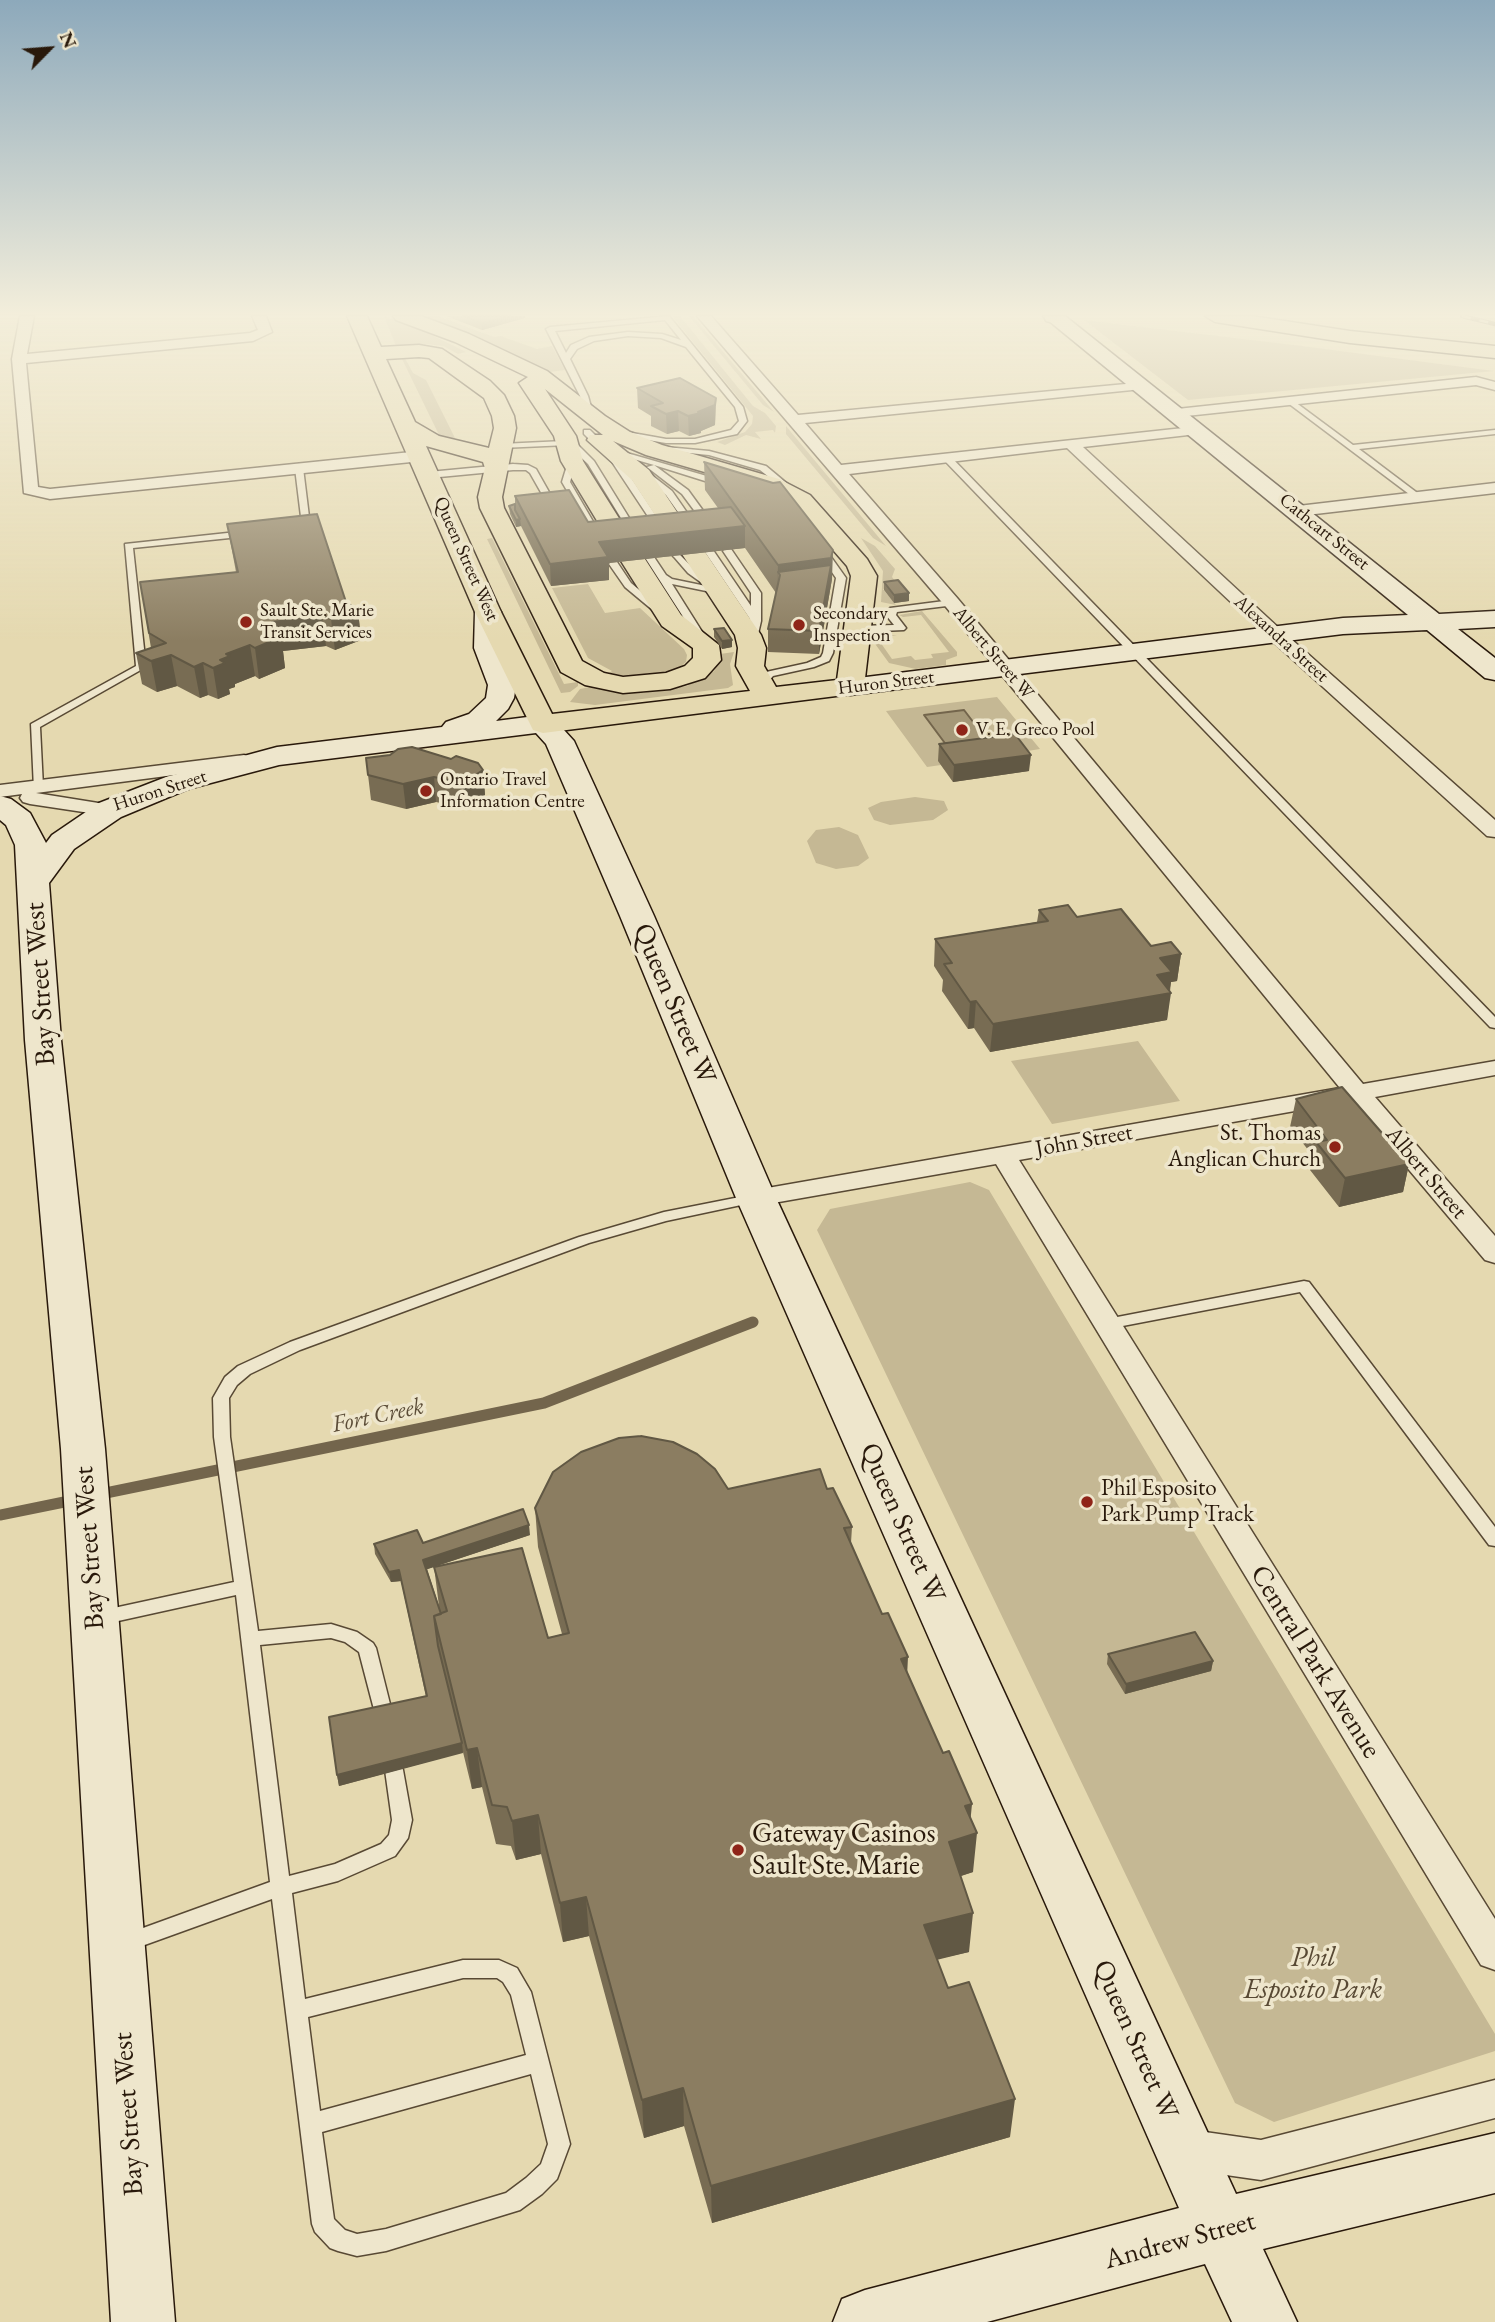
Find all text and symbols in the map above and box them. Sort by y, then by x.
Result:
north arrow [14,14,84,84]
text: N [54,28,83,52]
street label: Cathcart Street [1274,489,1374,575]
street label: Queen Street West [428,493,504,625]
street label: Alexandra Street [1229,591,1333,687]
place label: Sault Ste. Marie Transit Services [260,600,374,644]
street label: Albert Street W [948,602,1038,704]
place label: Secondary Inspection [813,603,891,647]
marker: Sault Ste. Marie Transit Services [238,614,254,630]
marker: Secondary Inspection [791,617,807,633]
street label: Huron Street [837,666,935,700]
place label: V. E. Greco Pool [976,719,1095,741]
marker: V. E. Greco Pool [954,722,970,738]
street label: Huron Street [110,765,210,817]
place label: Ontario Travel Information Centre [440,769,585,813]
marker: Ontario Travel Information Centre [418,783,434,799]
street label: Bay Street West [19,901,63,1067]
street label: Queen Street W [625,919,723,1089]
street label: John Street [1033,1119,1135,1163]
place label: St. Thomas Anglican Church [1168,1120,1321,1174]
street label: Albert Street [1379,1121,1473,1225]
marker: St. Thomas Anglican Church [1327,1139,1343,1155]
water label: Fort Creek [329,1392,427,1440]
street label: Queen Street W [852,1438,952,1608]
street label: Bay Street West [68,1465,112,1631]
place label: Phil Esposito Park Pump Track [1101,1475,1254,1529]
marker: Phil Esposito Park Pump Track [1079,1494,1095,1510]
street label: Central Park Avenue [1242,1559,1388,1765]
place label: Gateway Casinos Sault Ste. Marie [752,1817,935,1883]
marker: Gateway Casinos Sault Ste. Marie [730,1842,746,1858]
park label: Phil Esposito Park [1244,1941,1382,2007]
street label: Queen Street W [1085,1955,1185,2125]
street label: Bay Street West [107,2031,151,2197]
street label: Andrew Street [1101,2205,1259,2277]

